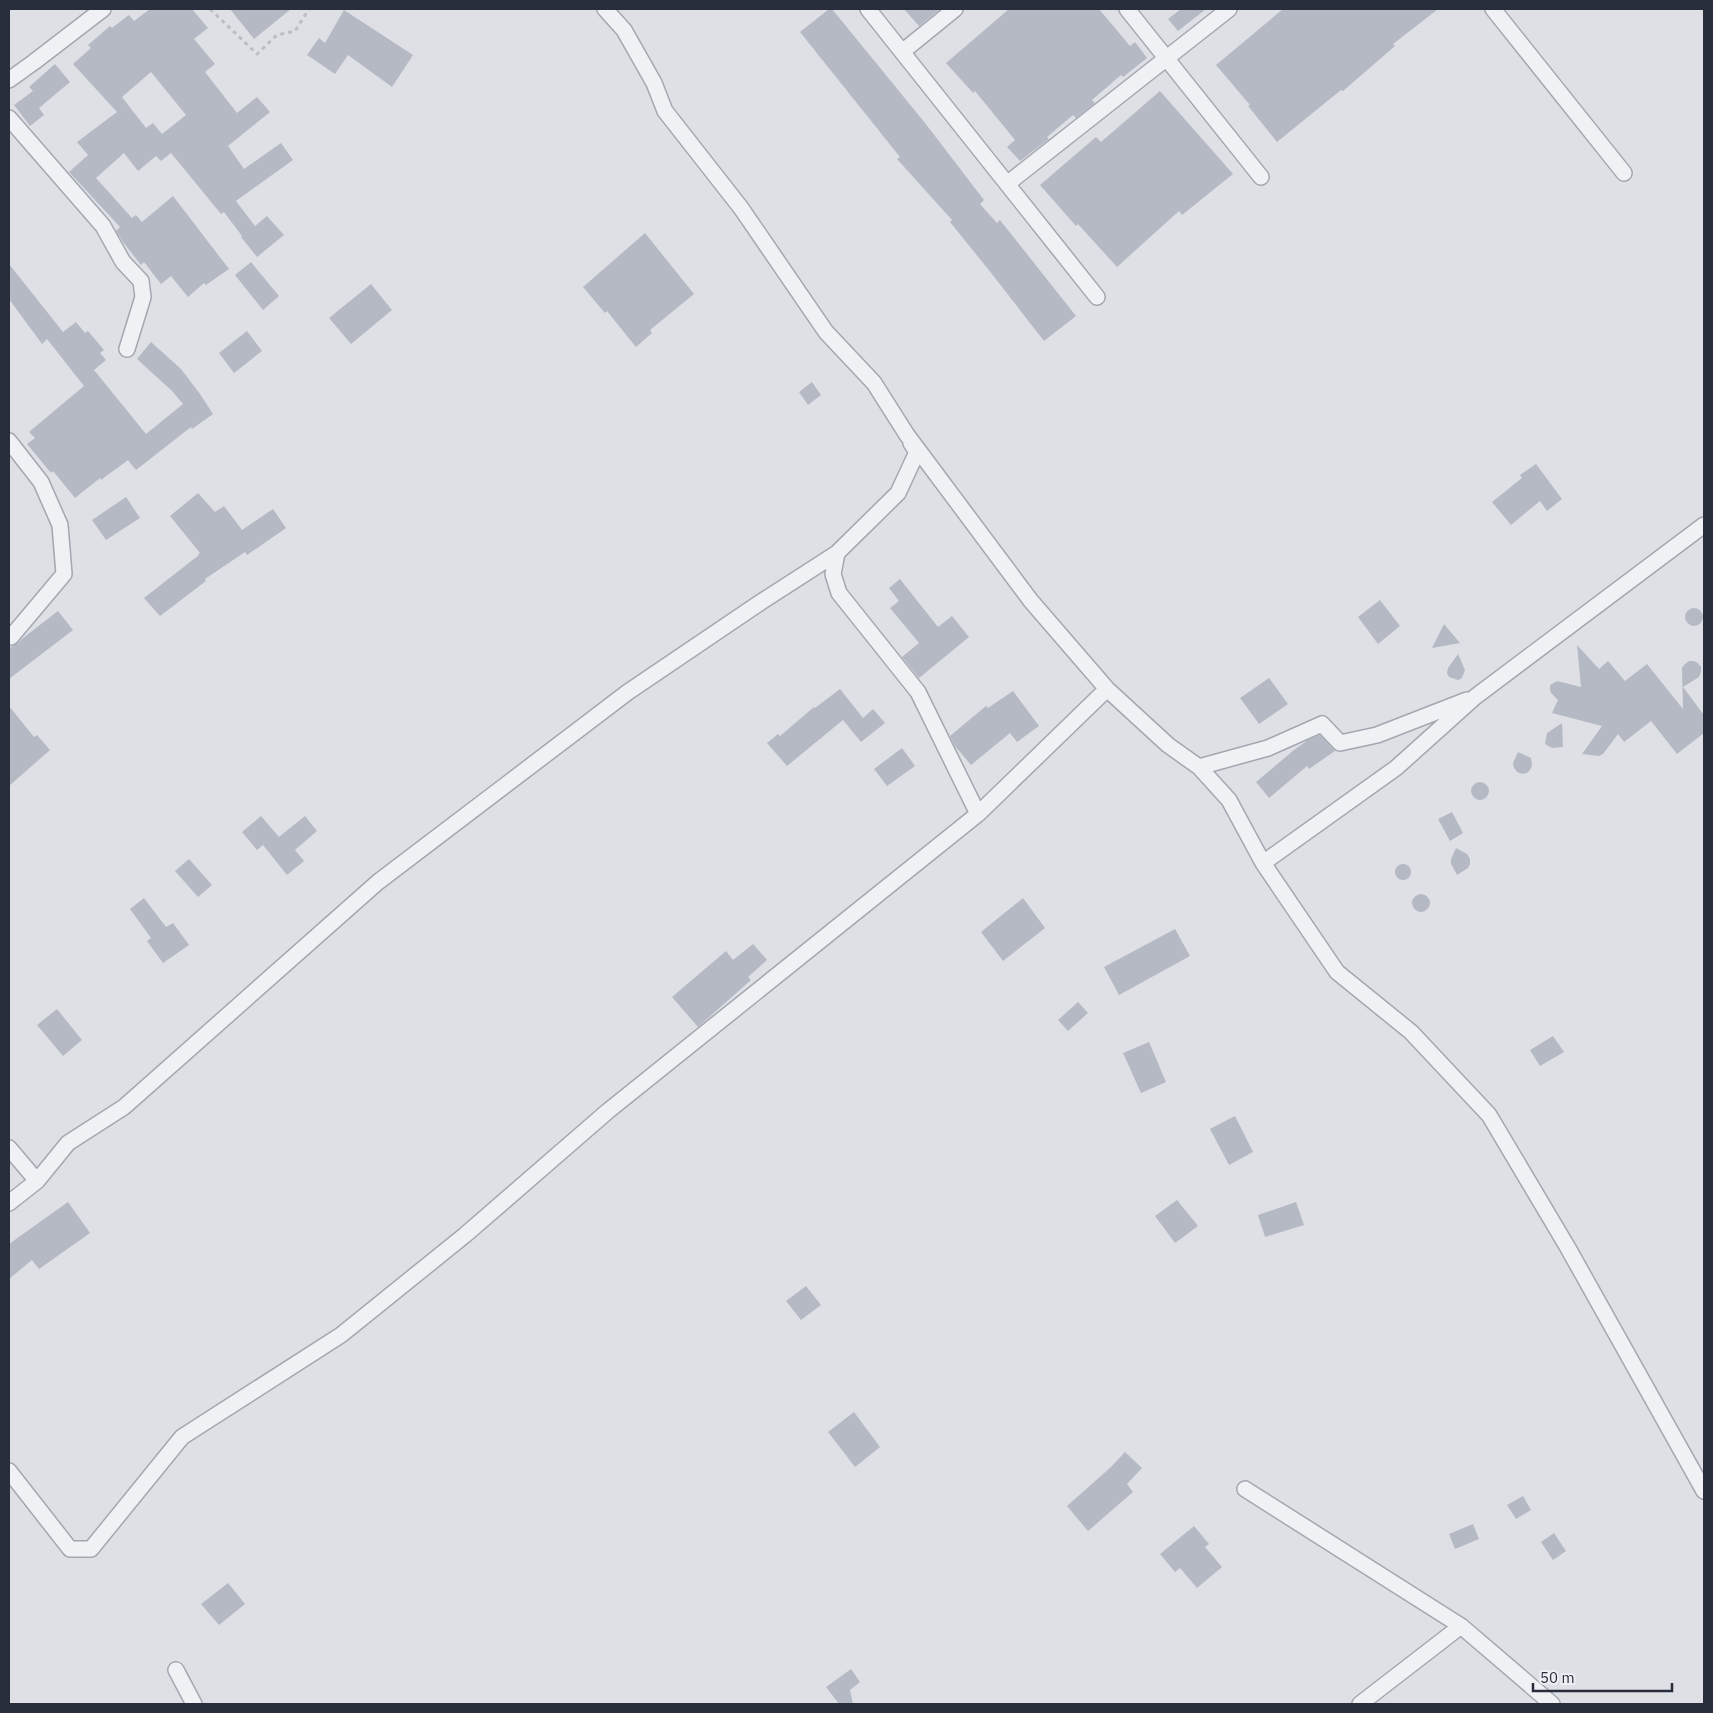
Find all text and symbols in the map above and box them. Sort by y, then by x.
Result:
scale bar [1533,1660,1672,1692]
text: 50 m [1540,1668,1575,1687]

